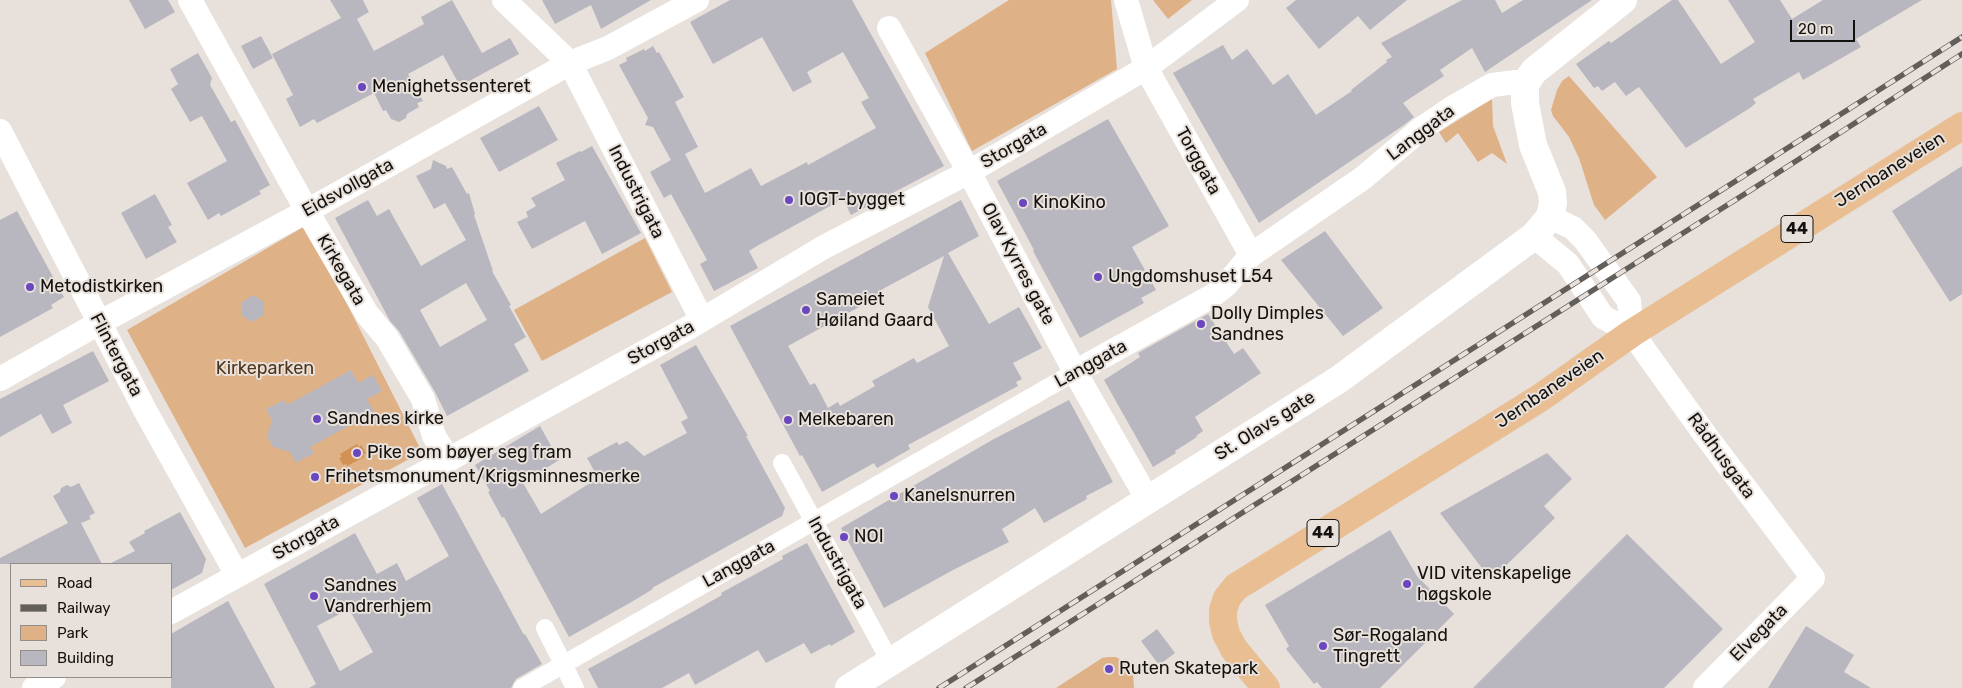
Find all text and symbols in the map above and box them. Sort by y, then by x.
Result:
scale bar [1792,10,1857,42]
text: 20 m [1798,20,1833,38]
place label: Menighetssenteret [372,76,530,98]
marker: Menighetssenteret [356,81,368,93]
street label: Langgata [1383,101,1459,165]
street label: Storgata [977,118,1051,174]
street label: Torggata [1171,123,1225,199]
street label: Jernbaneveien [1831,128,1949,212]
street label: Industrigata [603,142,669,242]
street label: Eidsvollgata [299,154,397,222]
place label: IOGT-bygget [799,189,905,211]
place label: KinoKino [1033,192,1106,214]
marker: IOGT-bygget [783,194,795,206]
marker: KinoKino [1017,197,1029,209]
street label: Olav Kyrres gate [977,199,1059,329]
road number: 44 [1781,215,1813,242]
street label: Kirkegata [312,231,370,309]
place label: Ungdomshuset L54 [1108,266,1273,288]
marker: Ungdomshuset L54 [1092,271,1104,283]
place label: Metodistkirken [40,276,163,298]
marker: Metodistkirken [24,281,36,293]
place label: Sameiet Høiland Gaard [816,289,933,332]
place label: Dolly Dimples Sandnes [1211,303,1324,346]
marker: Sameiet Høiland Gaard [800,304,812,316]
street label: Flintergata [85,310,147,400]
street label: Storgata [624,316,698,370]
marker: Dolly Dimples Sandnes [1195,318,1207,330]
street label: Langgata [1051,335,1131,393]
street label: Jernbaneveien [1492,345,1608,433]
park label: Kirkeparken [216,358,314,380]
street label: St. Olavs gate [1211,387,1319,465]
place label: Sandnes kirke [327,408,444,430]
place label: Melkebaren [798,409,894,431]
street label: Rådhusgata [1683,409,1759,503]
marker: Sandnes kirke [311,413,323,425]
marker: Melkebaren [782,414,794,426]
place label: Pike som bøyer seg fram [367,442,572,464]
marker: Pike som bøyer seg fram [351,447,363,459]
place label: Frihetsmonument/Krigsminnesmerke [325,466,640,488]
marker: Frihetsmonument/Krigsminnesmerke [309,471,321,483]
place label: Kanelsnurren [904,485,1015,507]
marker: Kanelsnurren [888,490,900,502]
street label: Storgata [269,511,343,565]
street label: Industrigata [803,513,871,613]
road number: 44 [1307,520,1339,546]
place label: NOI [854,526,884,548]
marker: NOI [838,531,850,543]
street label: Langgata [699,535,779,593]
legend [10,563,172,678]
place label: VID vitenskapelige høgskole [1417,563,1571,606]
text: Road [57,574,93,592]
place label: Sandnes Vandrerhjem [324,575,432,618]
marker: VID vitenskapelige høgskole [1401,578,1413,590]
marker: Sandnes Vandrerhjem [308,590,320,602]
text: Railway [57,599,111,617]
street label: Elvegata [1726,600,1792,666]
text: Park [57,624,88,642]
place label: Sør-Rogaland Tingrett [1333,625,1448,668]
marker: Sør-Rogaland Tingrett [1317,640,1329,652]
text: Building [57,649,114,667]
place label: Ruten Skatepark [1119,658,1258,680]
marker: Ruten Skatepark [1103,663,1115,675]

